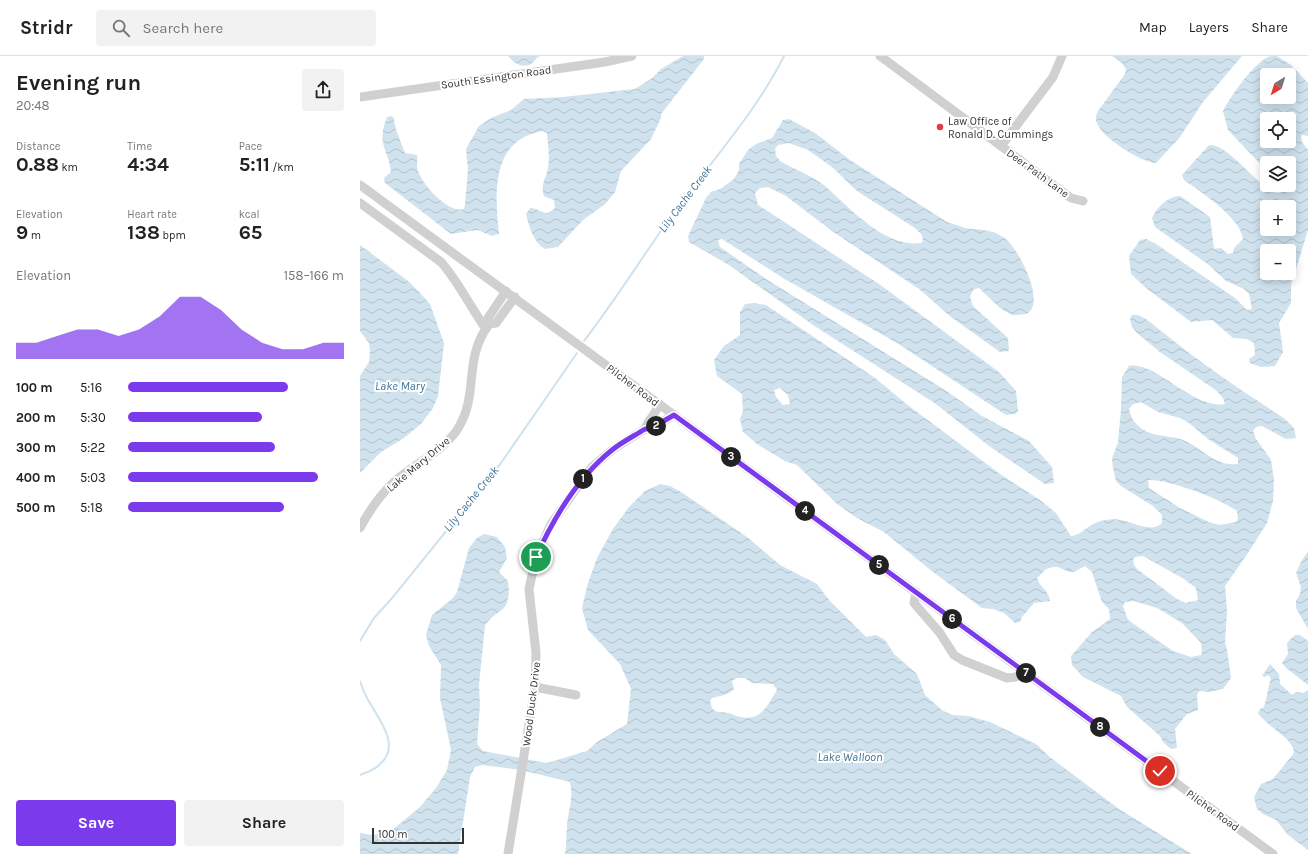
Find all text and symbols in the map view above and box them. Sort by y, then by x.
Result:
search box [96,10,376,46]
text: Stridr [20,17,72,39]
icon: search [110,17,132,39]
text: Search here [142,19,223,37]
text: Map [1139,19,1167,36]
text: Layers [1189,19,1229,36]
text: Share [1251,19,1288,36]
street label: South Essington Road [440,63,552,92]
north arrow [1260,68,1296,104]
map controls [1260,68,1296,280]
button: share [302,69,344,111]
text: Evening run [16,70,141,96]
text: 20:48 [16,98,50,113]
button: locate [1260,112,1296,148]
place label: Law Office of Ronald D. Cummings [948,115,1054,141]
marker: Law Office of Ronald D. Cummings [935,122,945,132]
text: Distance [16,140,60,153]
text: Time [127,140,152,153]
text: Pace [239,140,262,153]
street label: Deer Path Lane [1004,146,1072,201]
text: 0.88 [16,153,59,176]
text: 4:34 [127,153,169,176]
text: 5:11 [239,153,270,176]
button: layers [1260,156,1296,192]
text: km [59,161,78,174]
text: /km [270,161,294,174]
water label: Lily Cache Creek [655,162,715,235]
button: + [1260,200,1296,236]
text: Elevation [16,208,63,221]
text: Heart rate [127,208,177,221]
text: kcal [239,208,260,221]
text: 9 [16,221,28,244]
text: 138 [127,221,160,244]
text: 65 [239,221,262,244]
text: m [28,229,41,242]
text: bpm [160,229,186,242]
button: − [1260,244,1296,280]
text: Elevation [16,268,71,283]
text: 158–166 m [284,268,344,283]
street label: Pilcher Road [604,361,661,409]
water label: Lake Mary [375,379,426,393]
text: 100 m [16,380,53,395]
text: 5:16 [80,380,102,395]
text: 200 m [16,410,56,425]
text: 5:30 [80,410,106,425]
pin: 2 [646,416,666,436]
text: 2 [653,419,659,432]
street label: Lake Mary Drive [384,434,453,495]
text: 300 m [16,440,56,455]
text: 5:22 [80,440,105,455]
pin: 3 [721,447,741,467]
text: 3 [728,450,734,463]
water label: Lily Cache Creek [440,463,502,534]
pin: 1 [573,469,593,489]
text: 400 m [16,470,56,485]
text: 5:03 [80,470,106,485]
text: 1 [581,472,585,485]
text: 500 m [16,500,56,515]
text: 5:18 [80,500,103,515]
pin: 4 [795,501,815,521]
text: 4 [802,504,808,517]
pin [519,540,553,574]
icon: arrive [525,546,547,568]
pin: 5 [869,555,889,575]
text: 5 [876,558,882,571]
pin: 6 [942,609,962,629]
text: 6 [949,612,955,625]
street label: Wood Duck Drive [520,661,543,747]
pin: 7 [1016,663,1036,683]
text: 7 [1023,666,1029,679]
pin: 8 [1090,717,1110,737]
text: 8 [1096,720,1104,733]
water label: Lake Walloon [817,750,883,764]
pin [1143,754,1177,788]
icon: check [1149,760,1171,782]
street label: Pilcher Road [1184,787,1242,834]
button: Save [16,800,176,846]
button: Share [184,800,344,846]
scale bar [372,826,464,845]
text: 100 m [378,828,408,841]

